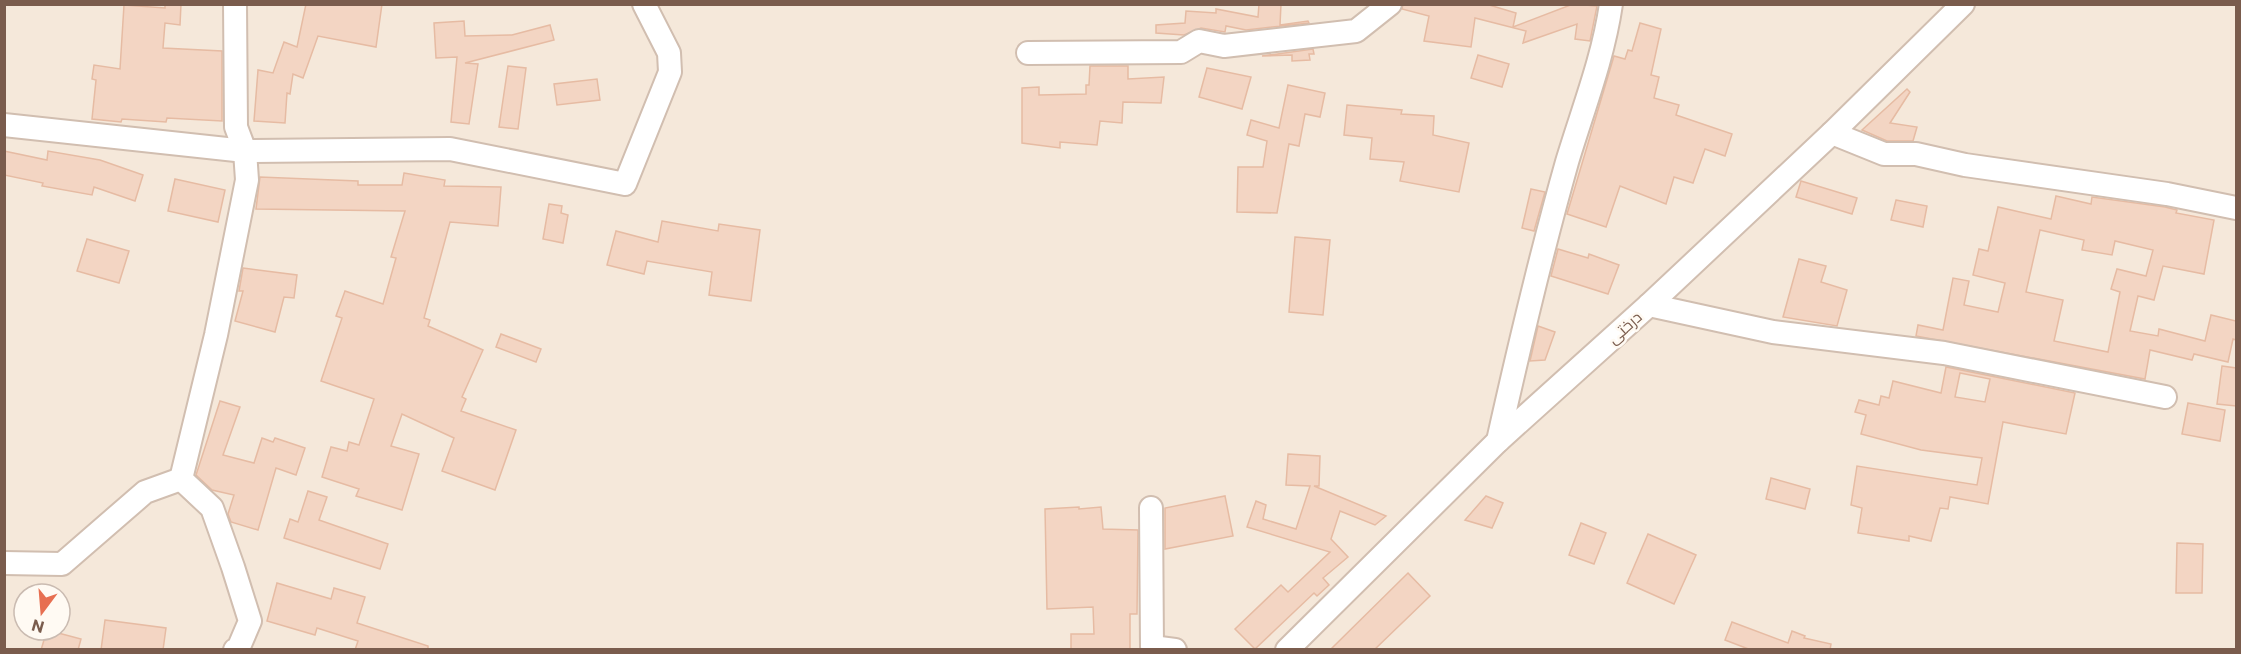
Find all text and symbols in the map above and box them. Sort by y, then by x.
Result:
street label: درختی [1603,307,1646,349]
north arrow [12,582,72,642]
text: N [29,616,46,638]

